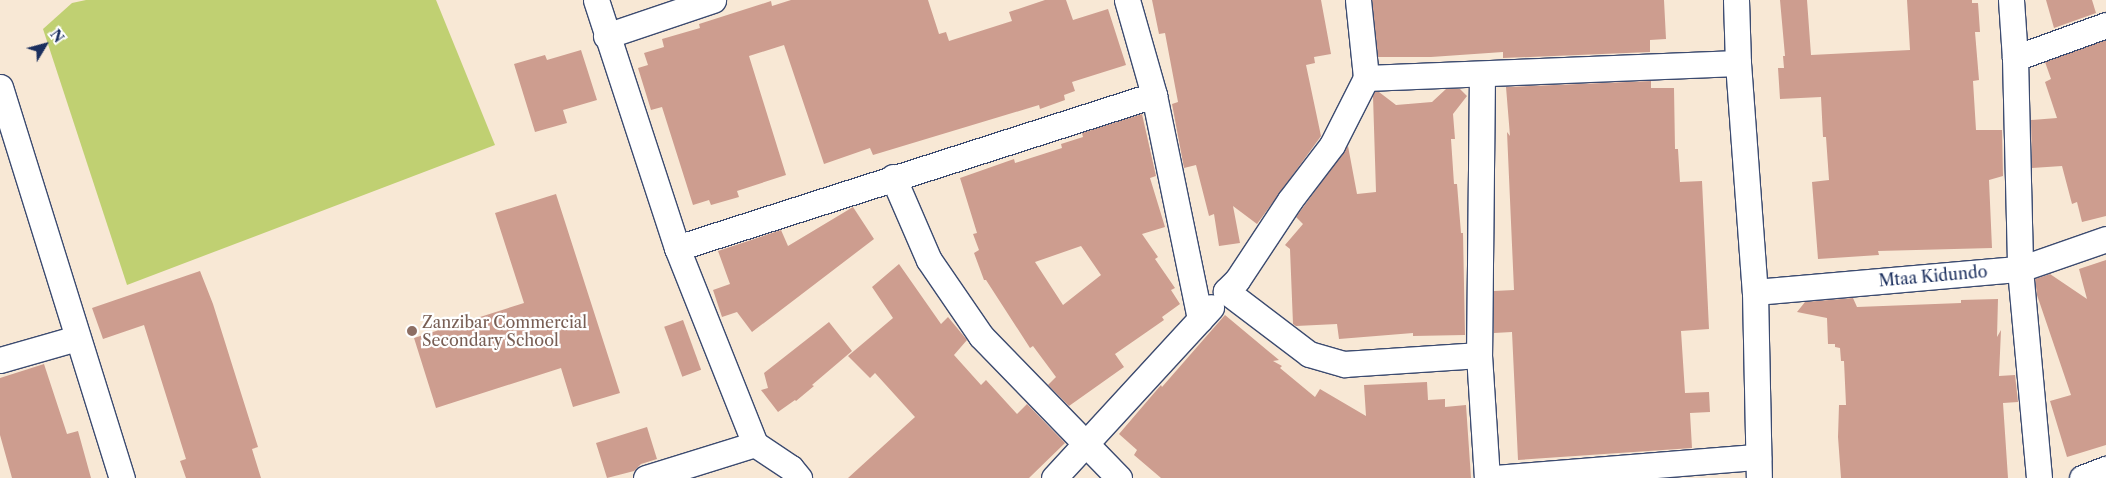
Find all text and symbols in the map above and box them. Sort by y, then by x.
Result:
north arrow [20,20,70,70]
text: N [46,26,68,46]
street label: Mtaa Kidundo [1878,262,1988,290]
place label: Zanzibar Commercial Secondary School [422,312,587,350]
marker: Zanzibar Commercial Secondary School [406,325,418,337]

